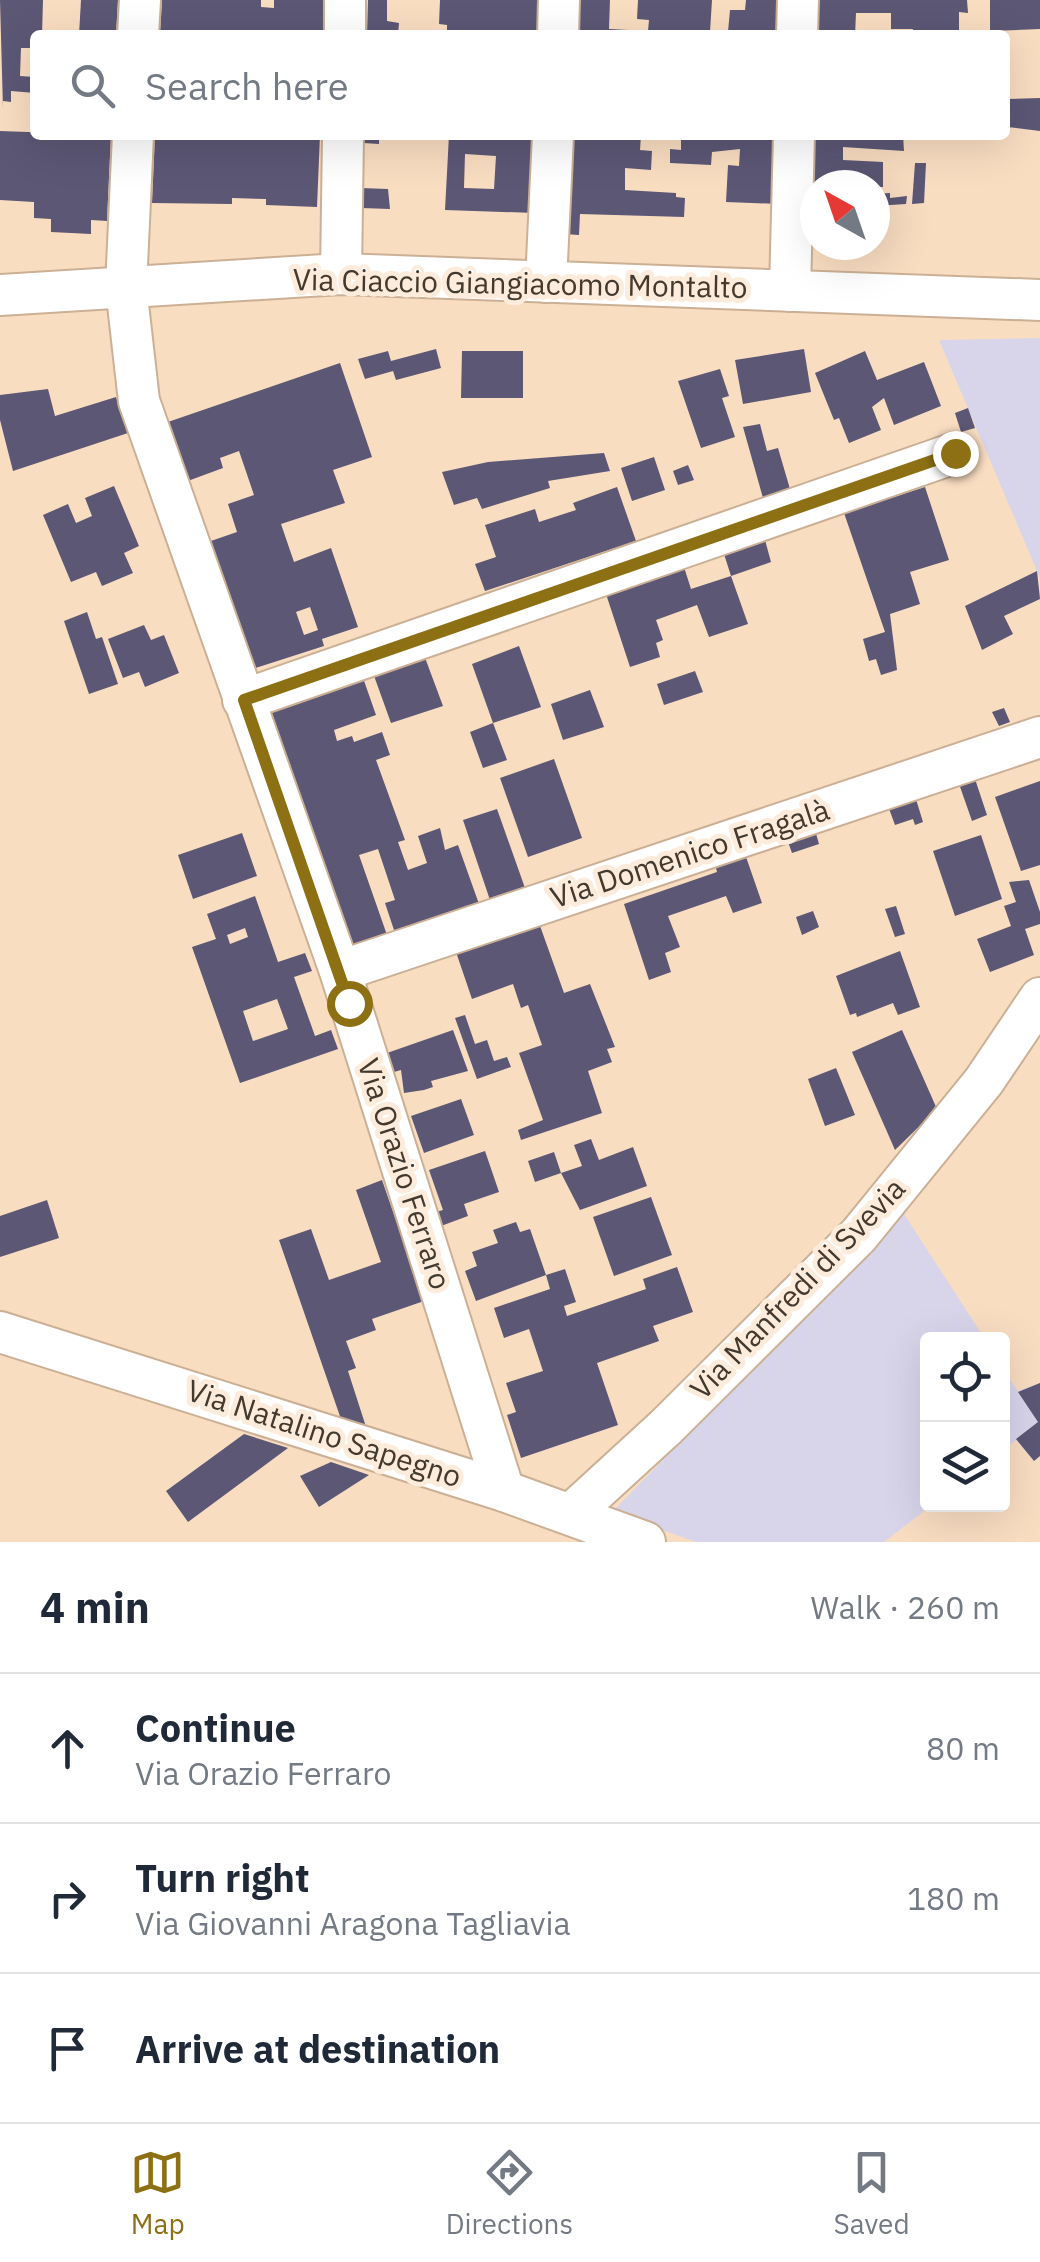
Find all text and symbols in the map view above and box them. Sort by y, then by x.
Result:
search box [30,30,1010,140]
icon: search [65,58,120,113]
text: Search here [145,61,349,110]
north arrow [800,170,890,260]
street label: Via Ciaccio Giangiacomo Montalto [292,259,748,306]
route end [933,431,979,477]
street label: Via Domenico Fragalà [545,789,834,916]
route start [327,981,373,1027]
street label: Via Orazio Ferraro [350,1053,461,1294]
street label: Via Manfredi di Svevia [681,1169,913,1407]
map controls [920,1332,1010,1512]
button: locate [920,1332,1010,1422]
street label: Via Natalino Sapegno [182,1370,467,1495]
button: layers [920,1422,1010,1512]
text: 4 min [40,1580,150,1635]
text: Walk · 260 m [811,1586,1000,1628]
text: Continue [135,1703,296,1752]
icon: ahead [40,1721,95,1776]
text: 80 m [926,1727,1000,1769]
text: Via Orazio Ferraro [135,1752,391,1794]
text: Turn right [135,1853,310,1902]
icon: right [40,1871,95,1926]
text: 180 m [907,1877,1000,1919]
text: Via Giovanni Aragona Tagliavia [135,1902,571,1944]
icon: arrive [40,2021,95,2076]
text: Arrive at destination [135,2024,500,2073]
tab: Map [130,2145,185,2242]
tab: Directions [446,2145,573,2242]
tab: Saved [834,2145,910,2242]

